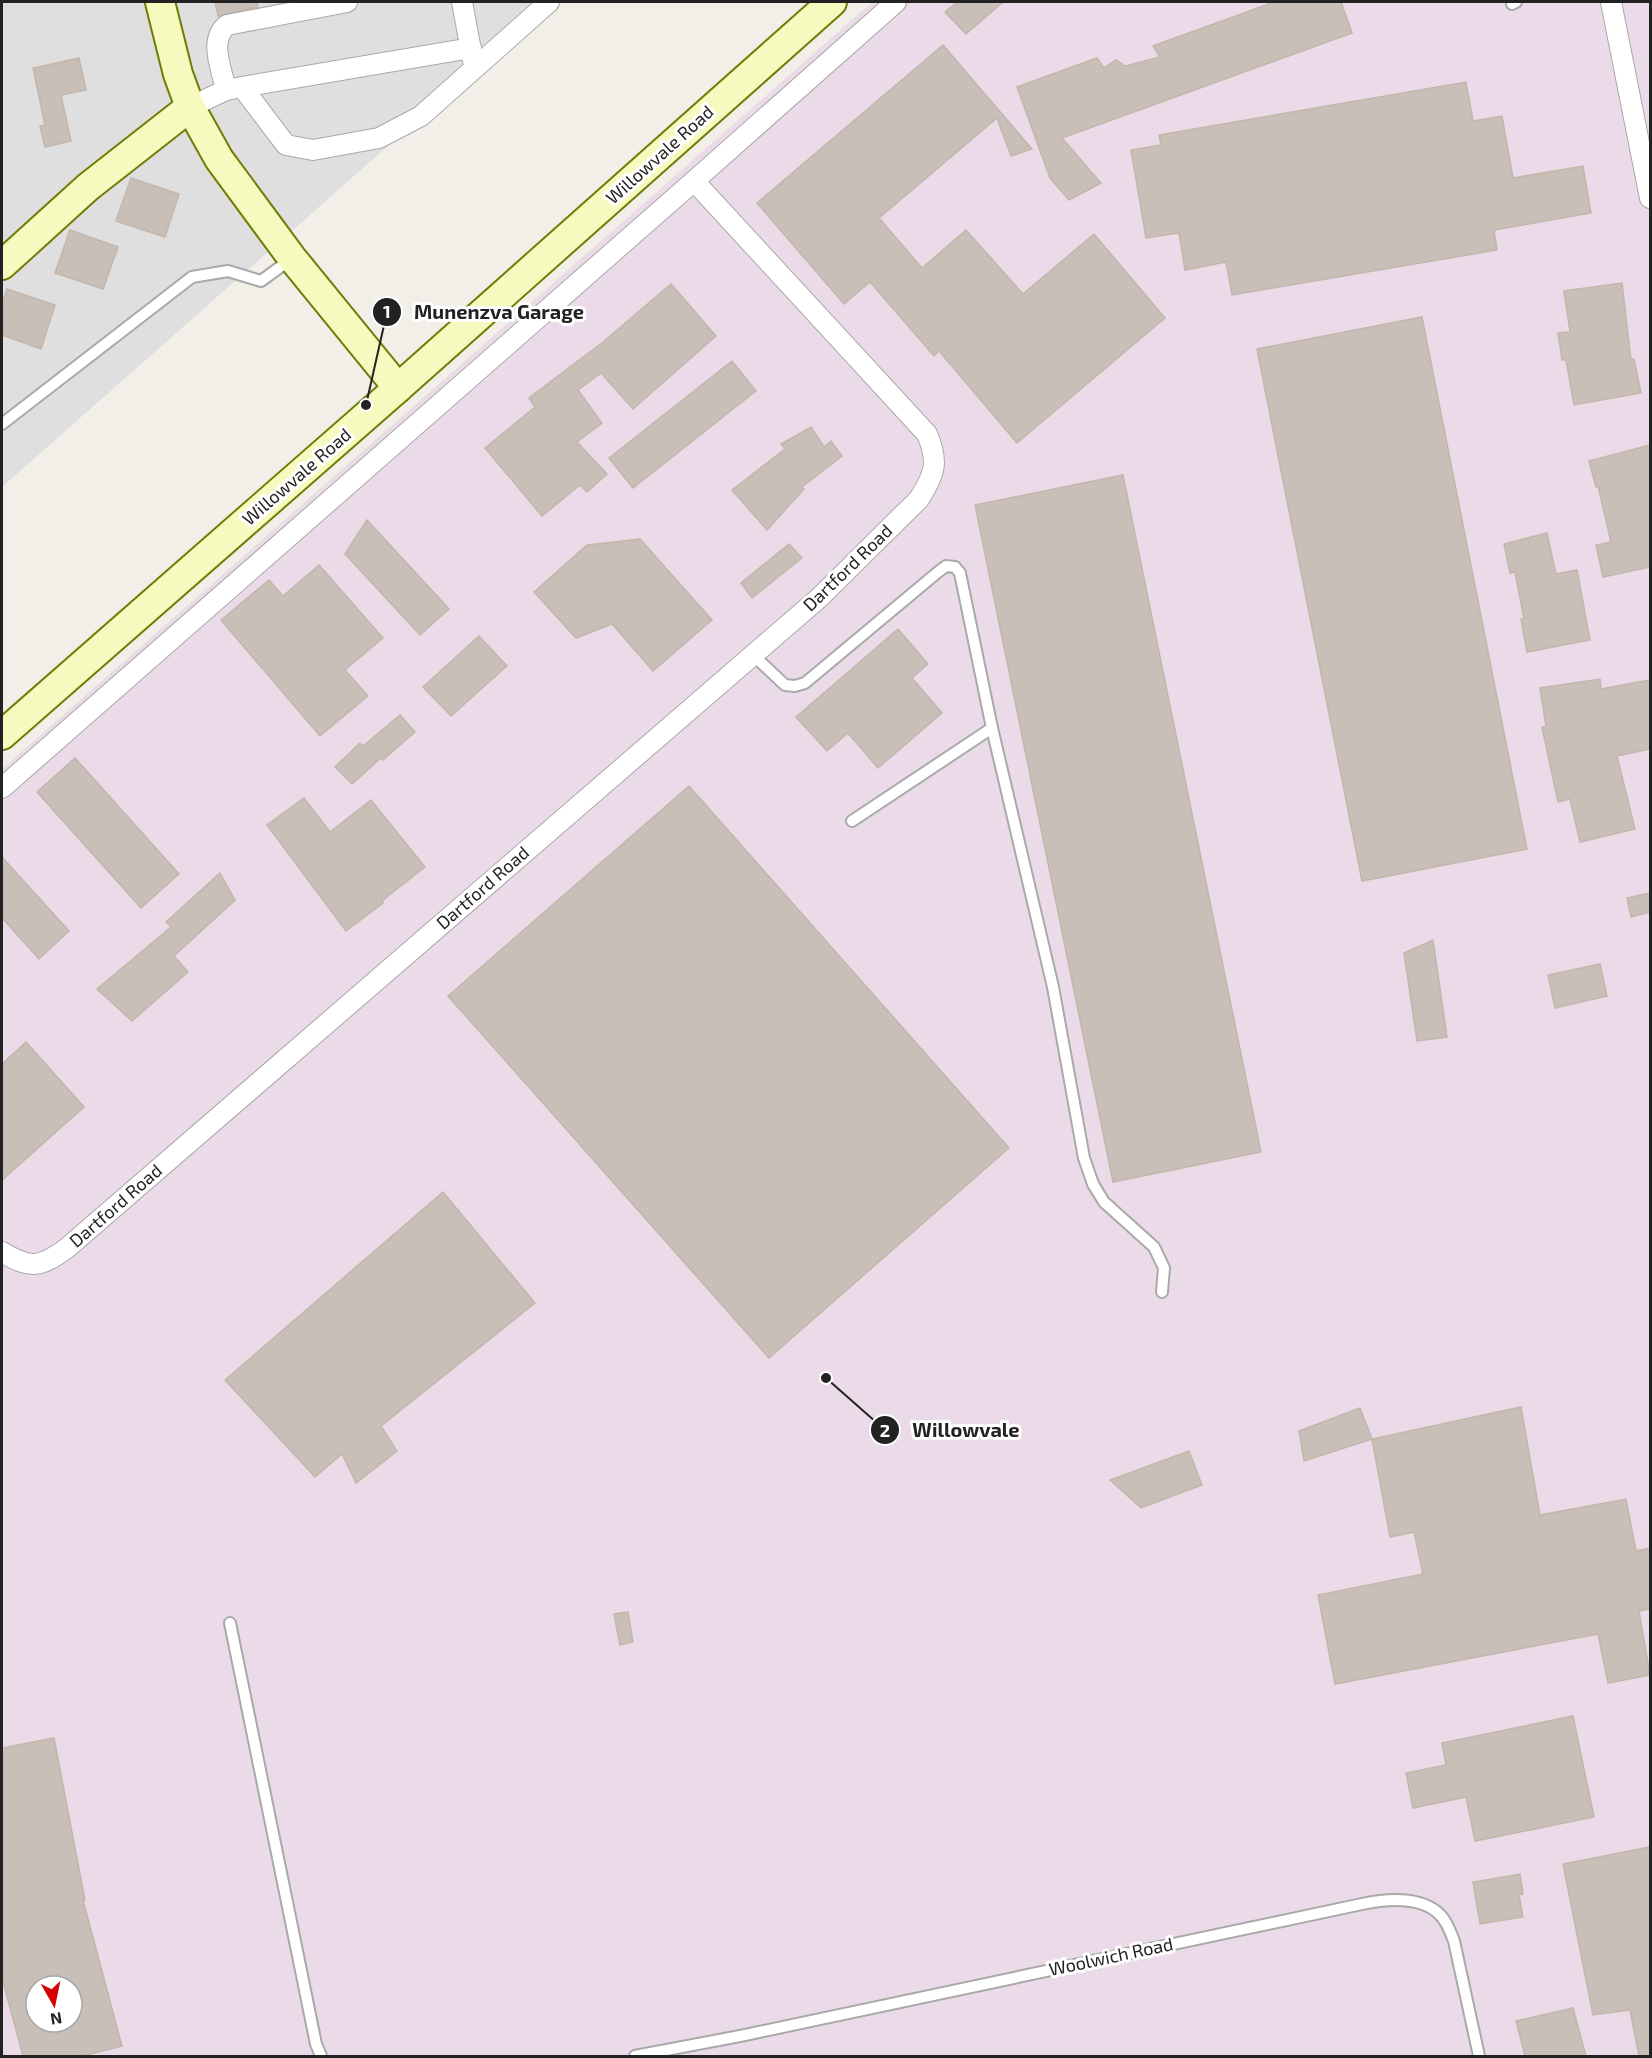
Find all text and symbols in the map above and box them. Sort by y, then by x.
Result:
street label: Willowvale Road [601,100,718,208]
callout: Munenzva Garage [372,293,596,331]
text: Munenzva Garage [414,299,584,323]
text: 1 [383,300,391,322]
street label: Willowvale Road [237,423,355,530]
street label: Dartford Road [798,519,897,615]
street label: Dartford Road [431,841,533,933]
street label: Dartford Road [64,1159,166,1251]
callout: Willowvale [870,1411,1031,1449]
text: Willowvale [912,1417,1020,1441]
text: 2 [880,1419,890,1441]
street label: Woolwich Road [1047,1932,1175,1980]
north arrow [24,1974,84,2034]
text: N [49,2009,64,2030]

